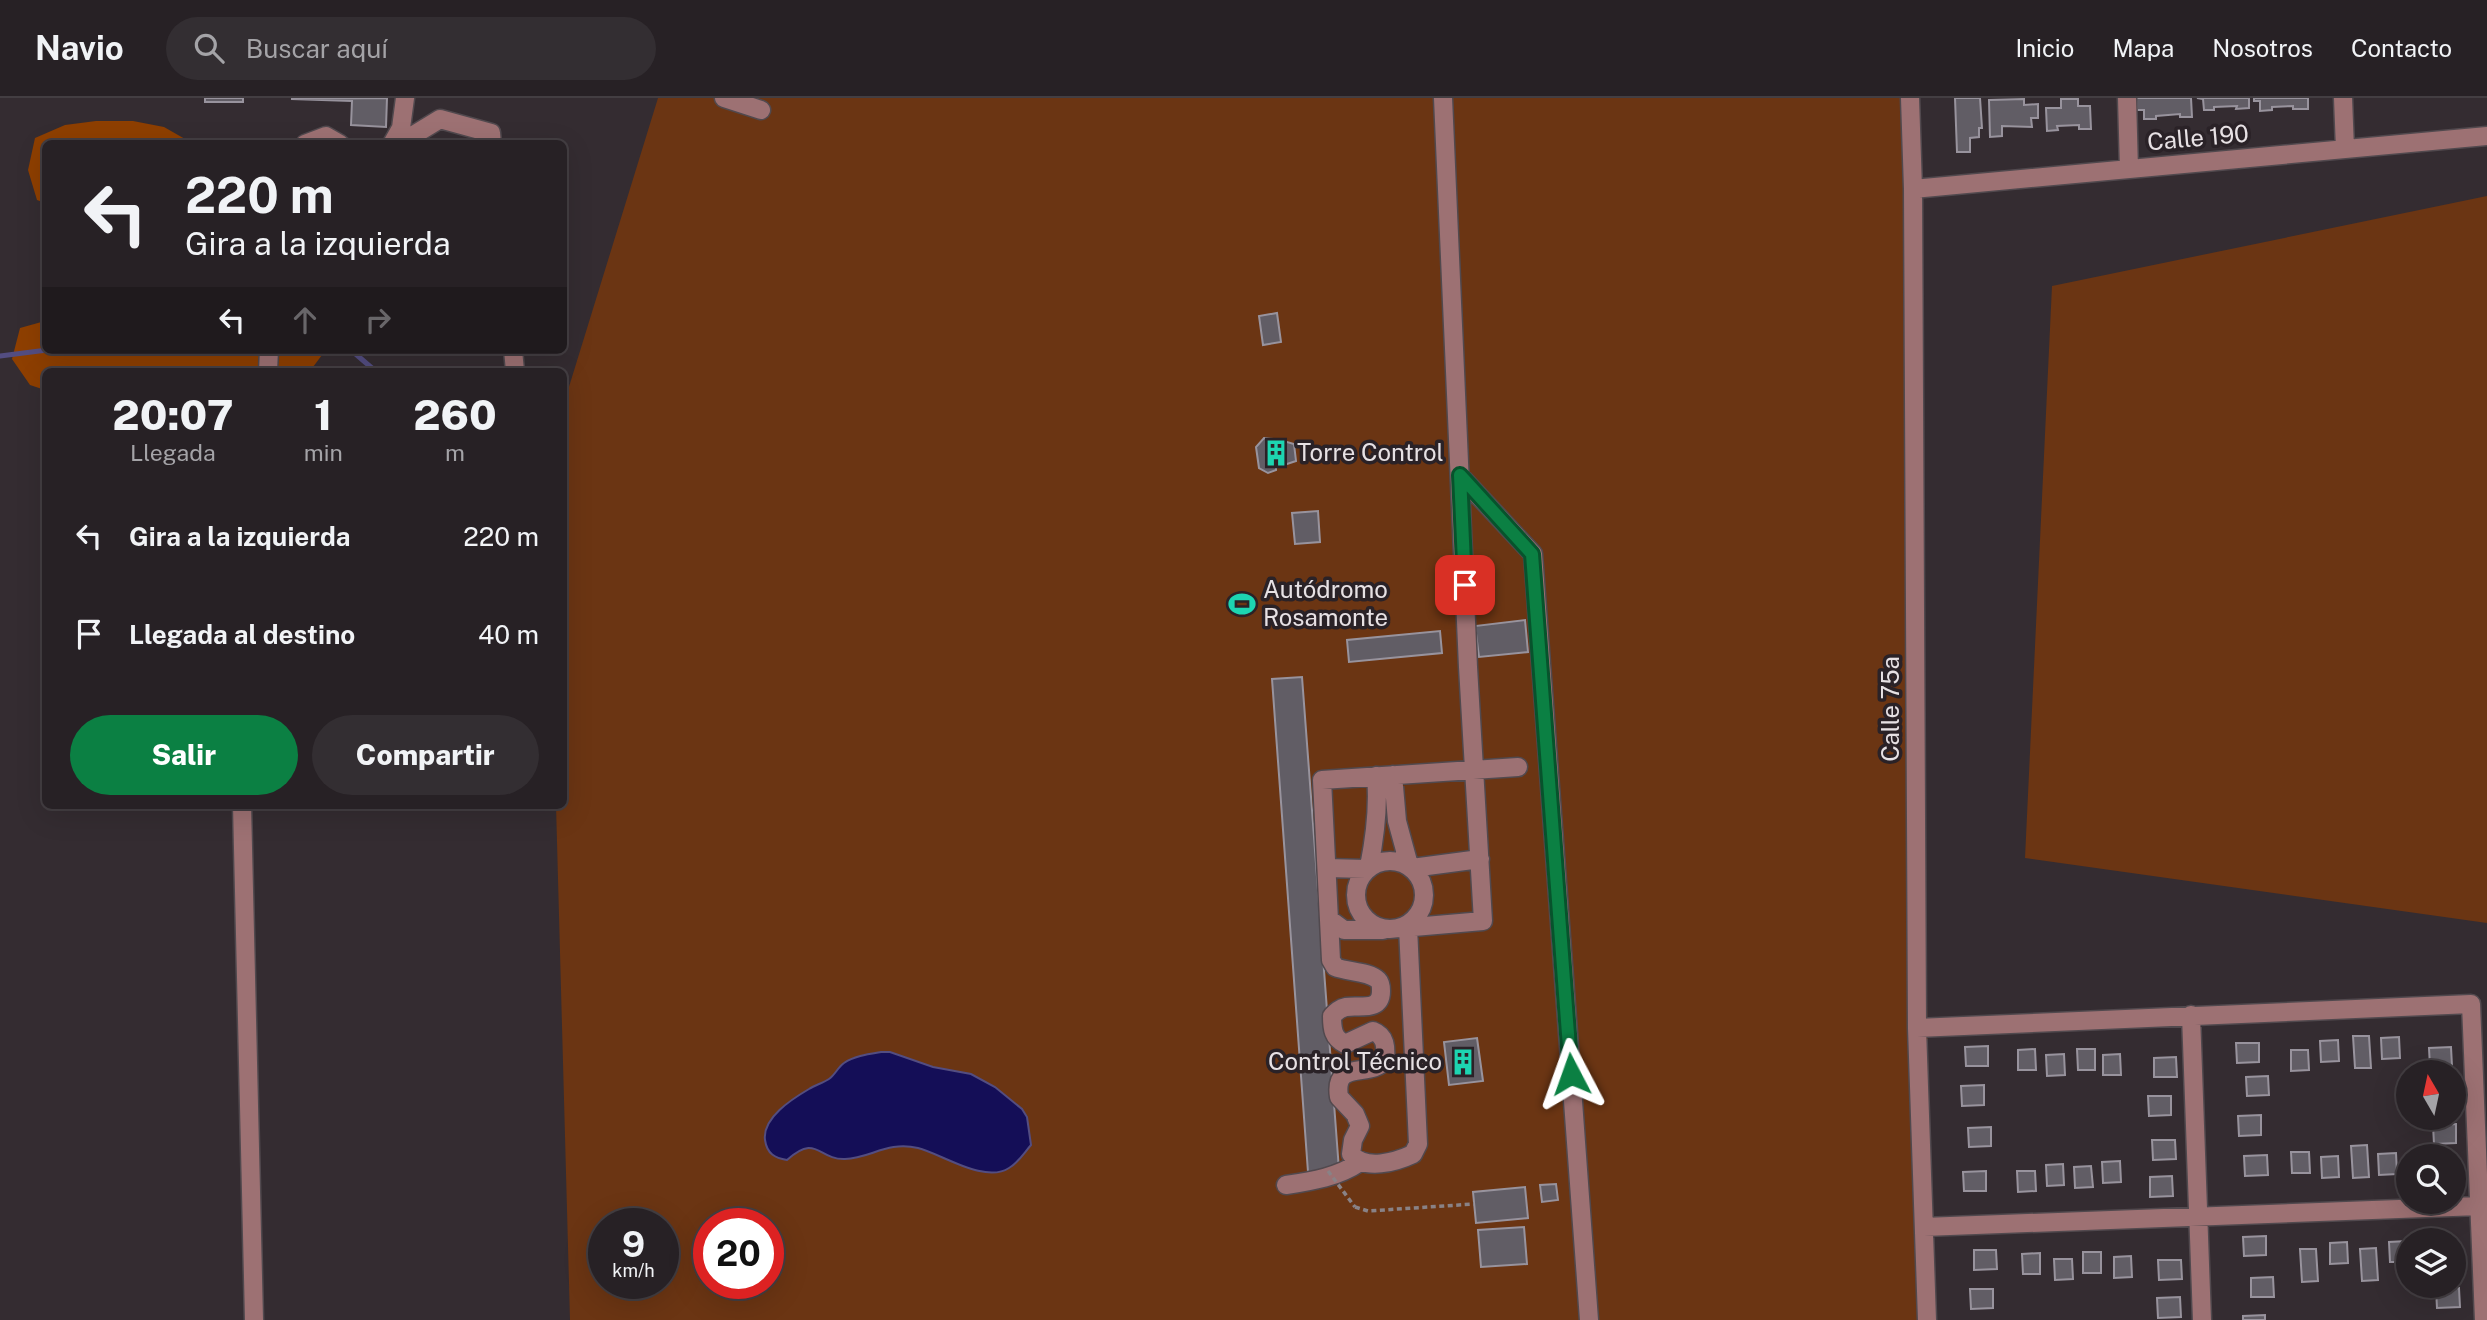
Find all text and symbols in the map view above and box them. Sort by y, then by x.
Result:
search box [166,17,656,80]
text: Navio [35,29,124,67]
icon: search [190,29,228,67]
text: Buscar aquí [246,33,388,64]
text: Inicio [2015,34,2074,62]
text: Mapa [2112,34,2174,62]
text: Nosotros [2212,34,2313,62]
text: Contacto [2351,34,2452,62]
street label: Calle 190 [2146,119,2250,155]
text: 220 m [185,166,334,224]
icon: left [70,168,161,259]
text: Gira a la izquierda [185,225,451,262]
icon: left [213,301,251,339]
icon: ahead [286,301,324,339]
icon: right [359,301,397,339]
text: 20:07 [112,390,233,439]
text: 1 [314,390,332,439]
text: 260 [413,390,497,439]
building icon: Torre Control [1261,438,1291,468]
place label: Torre Control [1297,438,1444,466]
text: Llegada [130,439,216,466]
text: min [304,439,343,466]
text: m [445,439,465,466]
icon: left [70,517,108,555]
text: Gira a la izquierda [129,521,351,552]
text: 220 m [463,521,539,552]
pin [1435,555,1495,615]
icon: arrive [1446,566,1484,604]
place label: Autódromo Rosamonte [1263,575,1388,631]
sports icon: Autódromo Rosamonte [1227,589,1257,619]
icon: arrive [70,615,108,653]
text: Llegada al destino [129,619,355,650]
text: 40 m [478,619,539,650]
street label: Calle 75a [1876,656,1904,762]
button: Salir [70,715,298,795]
button: Compartir [312,715,539,795]
position arrow [1534,1037,1608,1111]
place label: Control Técnico [1268,1047,1442,1075]
building icon: Control Técnico [1448,1047,1478,1077]
north arrow [2396,1060,2466,1130]
map controls [2396,1060,2466,1298]
button: search [2396,1144,2466,1214]
speed limit sign: 20 [693,1208,784,1299]
text: 9 [622,1224,645,1265]
button: layers [2396,1228,2466,1298]
text: km/h [612,1260,655,1281]

